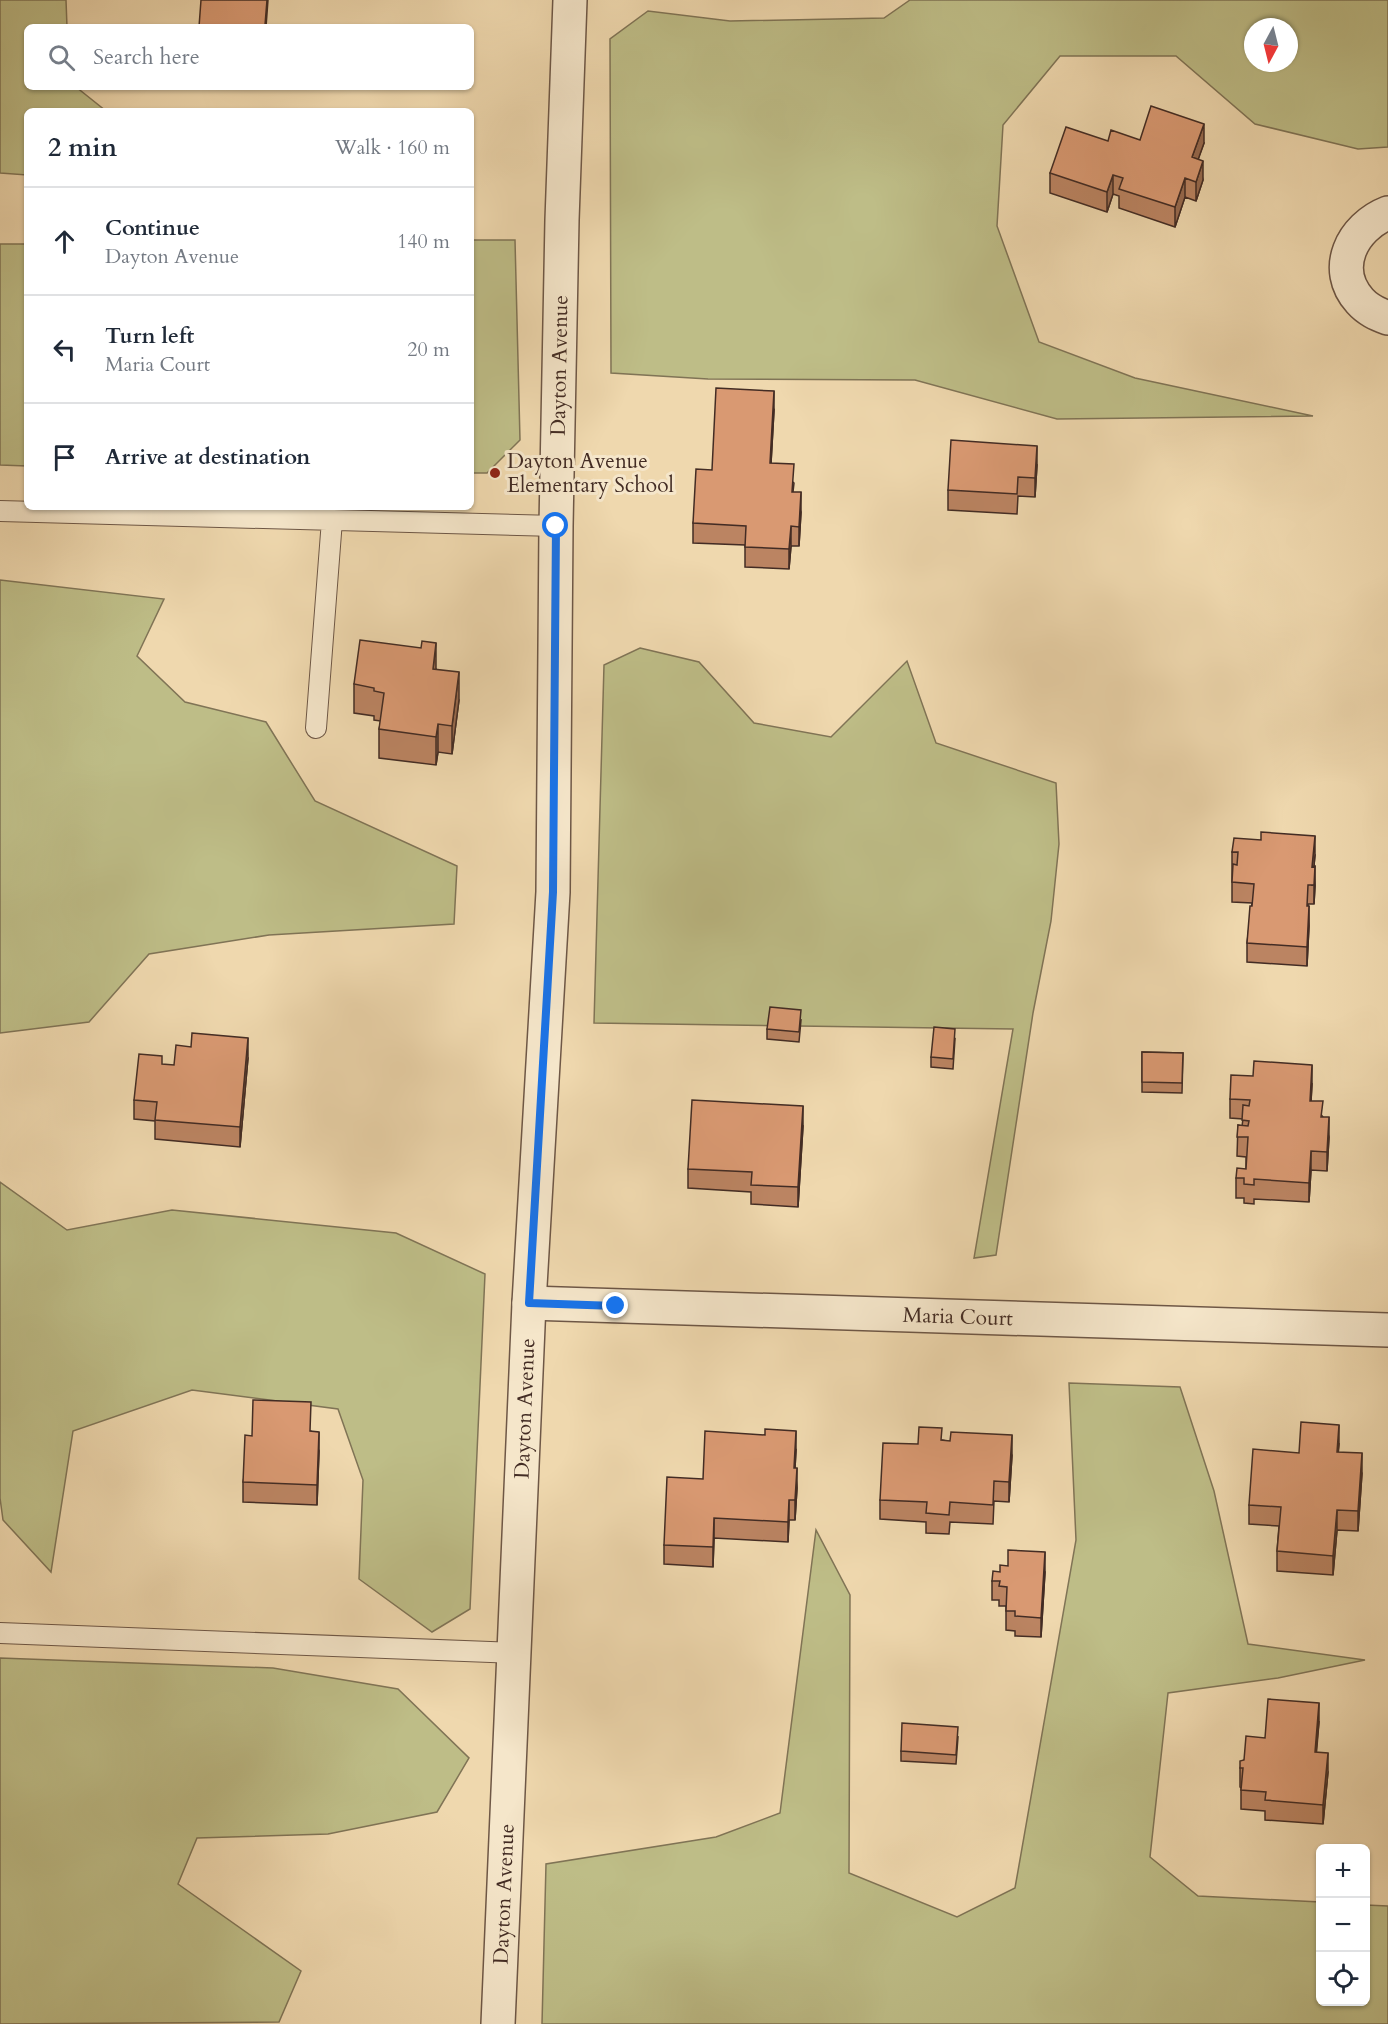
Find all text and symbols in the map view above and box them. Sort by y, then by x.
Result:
north arrow [1244,18,1298,72]
search box [24,24,474,90]
icon: search [45,41,78,74]
text: Search here [93,42,200,72]
text: 2 min [48,130,117,165]
text: Walk · 160 m [335,134,450,161]
text: Continue [105,213,200,243]
icon: ahead [48,225,81,258]
text: 140 m [397,228,450,255]
text: Dayton Avenue [105,243,239,270]
street label: Dayton Avenue [544,295,576,436]
text: Turn left [105,321,194,351]
icon: left [48,333,81,366]
text: 20 m [407,336,450,363]
text: Maria Court [105,351,210,378]
icon: arrive [48,441,81,474]
text: Arrive at destination [105,442,310,472]
place label: Dayton Avenue Elementary School [507,447,674,500]
marker: Dayton Avenue Elementary School [488,466,502,480]
route start [542,512,568,538]
route end [602,1292,628,1318]
street label: Maria Court [902,1301,1014,1333]
street label: Dayton Avenue [507,1338,542,1480]
street label: Dayton Avenue [487,1823,522,1965]
map controls [1316,1844,1370,2006]
button: + [1316,1844,1370,1898]
button: − [1316,1898,1370,1952]
button: locate [1316,1952,1370,2006]

